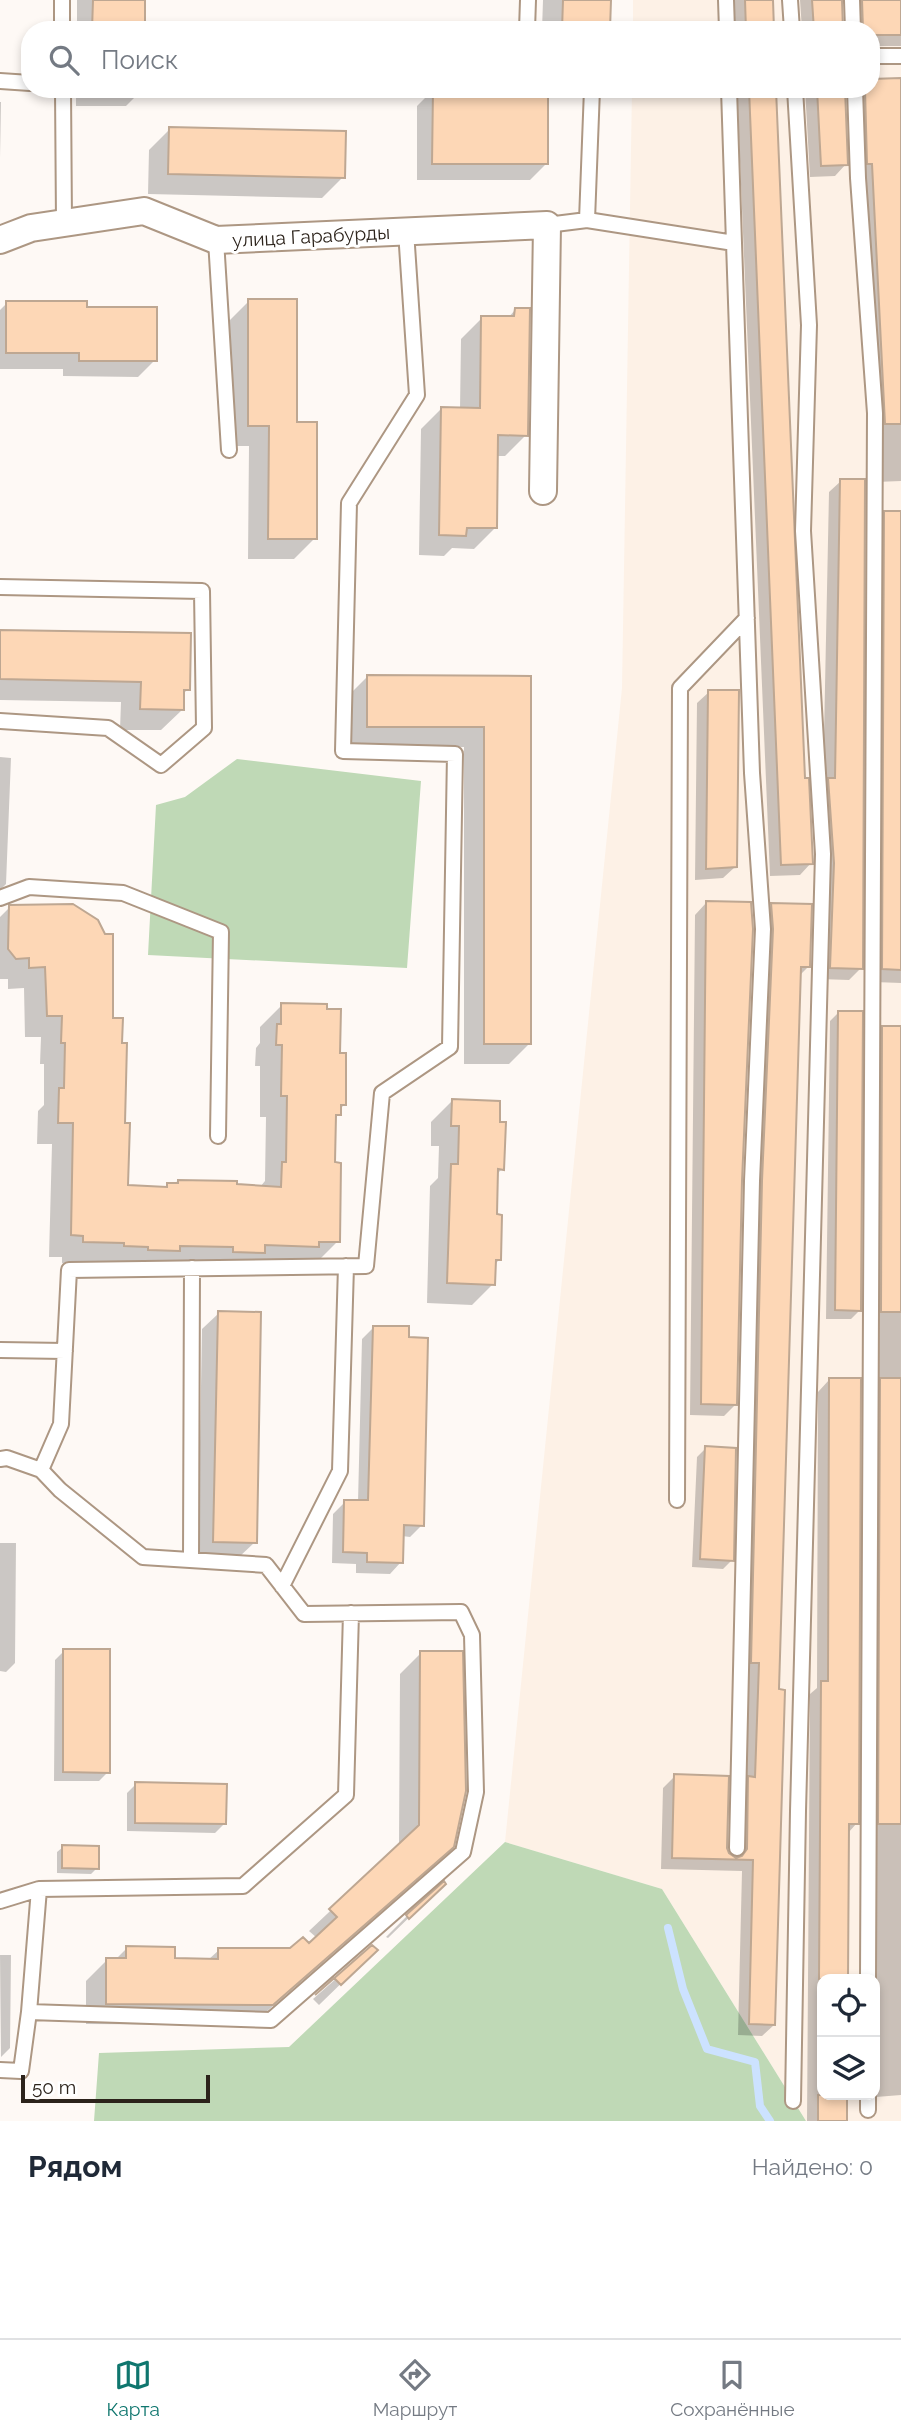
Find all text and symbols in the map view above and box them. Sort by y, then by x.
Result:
search box [21,21,880,98]
icon: search [45,41,83,79]
text: Поиск [101,45,178,75]
street label: улица Гарабурды [232,221,390,251]
map controls [817,1974,880,2100]
button: locate [817,1974,880,2037]
button: layers [817,2037,880,2100]
scale bar [21,2072,210,2104]
text: 50 m [32,2076,76,2098]
text: Рядом [28,2149,122,2184]
text: Найдено: 0 [752,2153,873,2180]
tab: Карта [106,2356,160,2420]
tab: Маршрут [373,2356,457,2420]
tab: Сохранённые [670,2356,795,2420]

